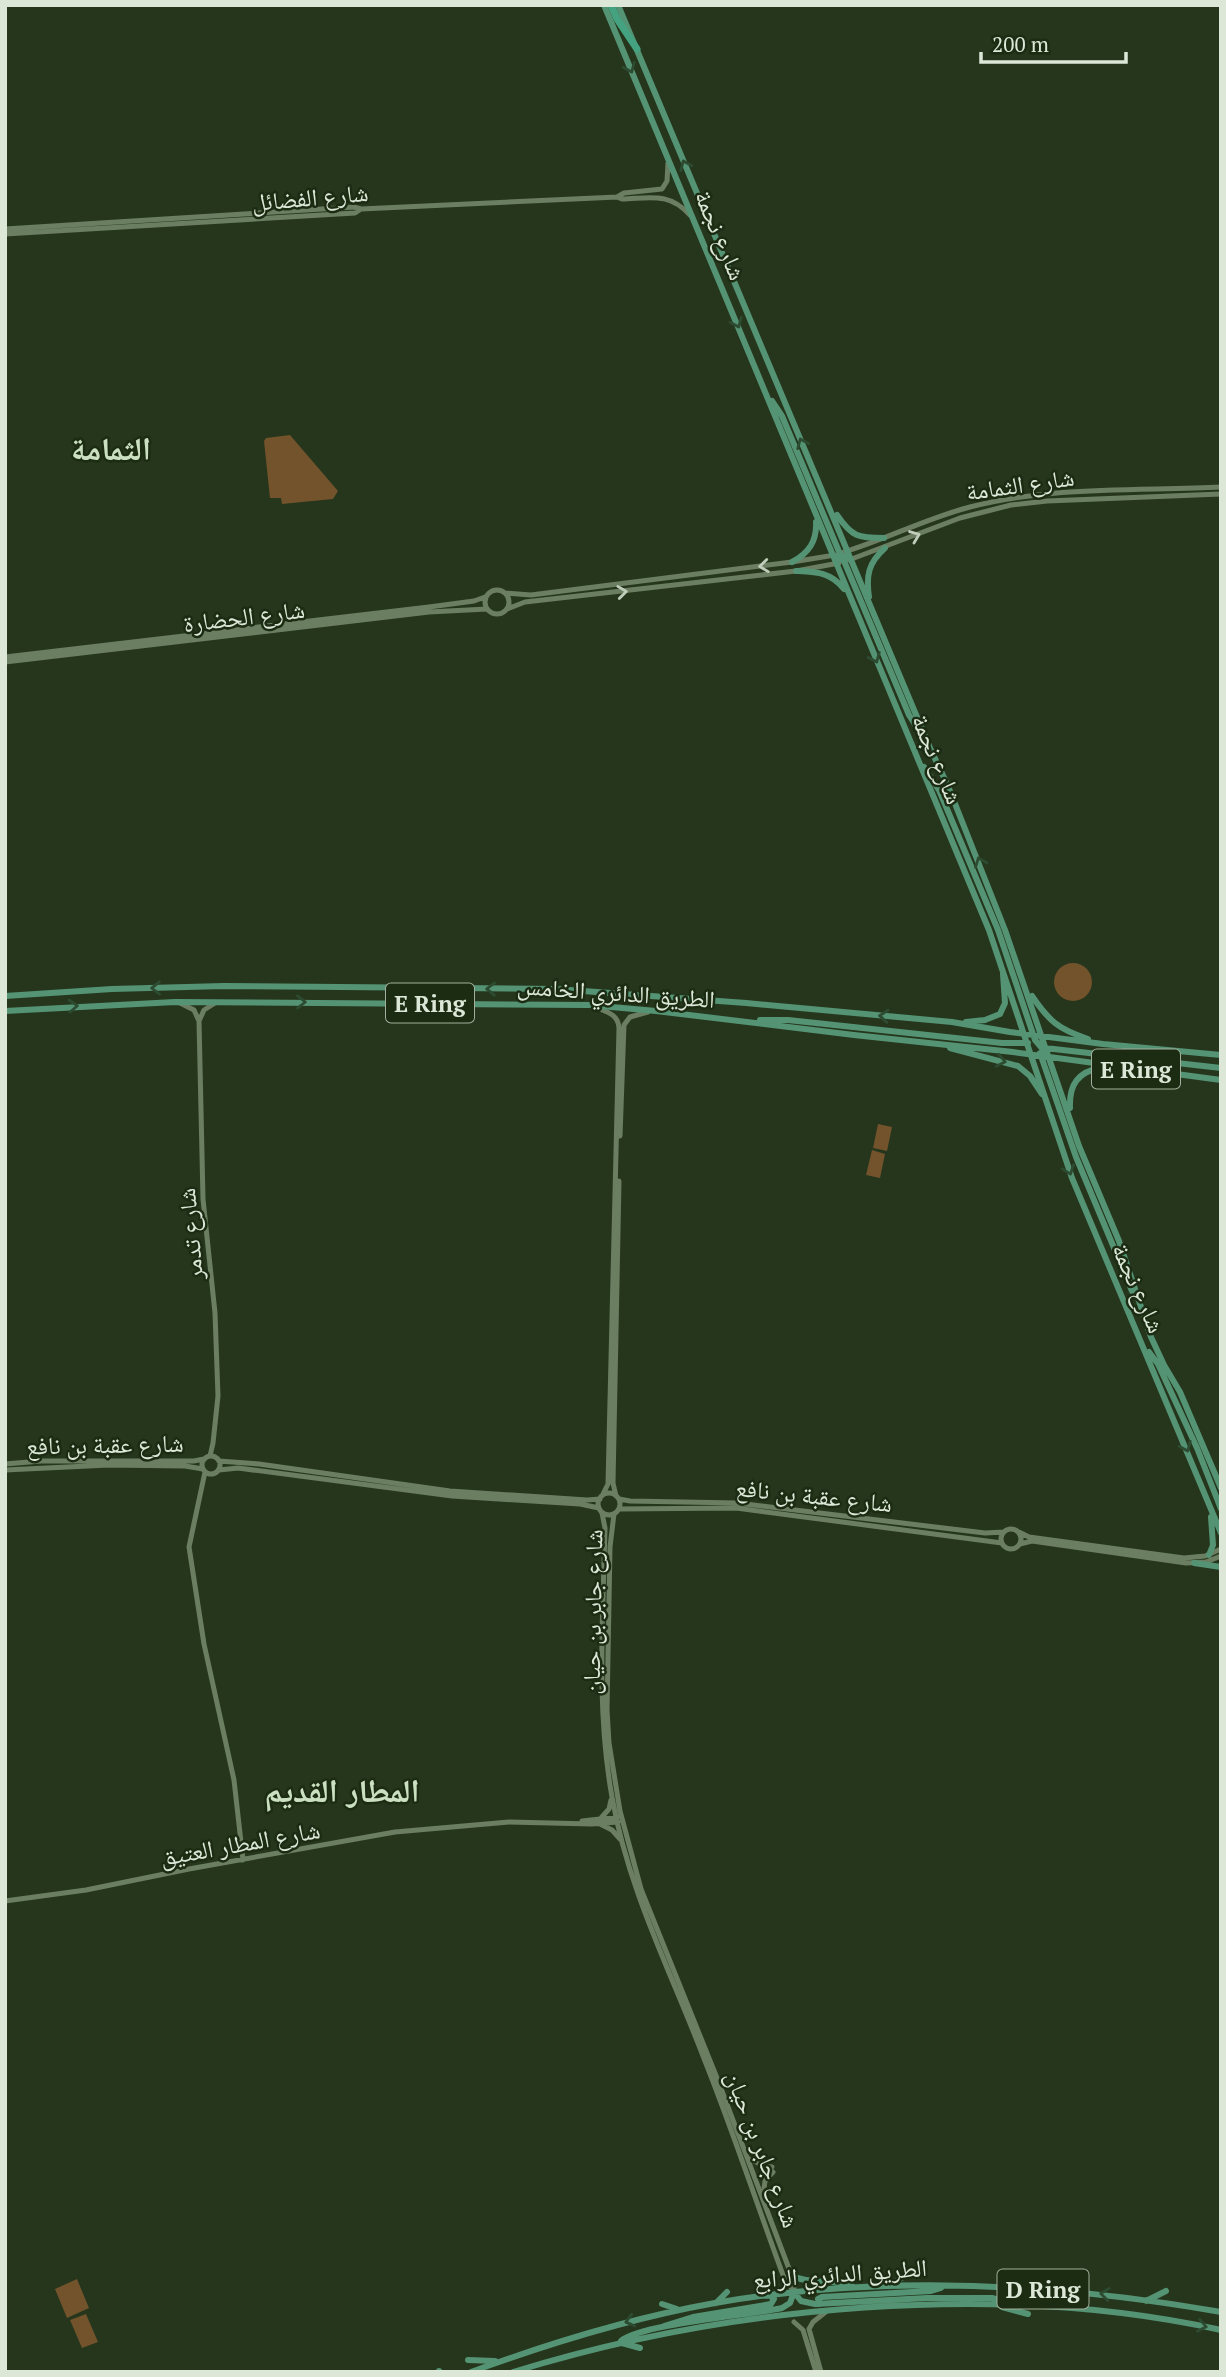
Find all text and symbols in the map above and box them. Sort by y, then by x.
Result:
scale bar [981,21,1126,65]
text: 200 m [992,30,1049,58]
one-way arrow [622,61,636,74]
one-way arrow [679,160,693,173]
street label: شارع الفضائل [250,176,370,218]
street label: شارع نجمة [688,185,754,285]
one-way arrow [728,317,742,329]
district label: الثمامة [71,427,151,469]
one-way arrow [797,437,811,449]
street label: شارع الثمامة [964,461,1076,507]
one-way arrow [909,531,921,545]
one-way arrow [759,558,770,573]
one-way arrow [617,585,628,600]
street label: شارع الحضارة [181,593,307,639]
one-way arrow [867,651,881,664]
street label: شارع نجمة [905,709,971,809]
one-way arrow [974,857,988,869]
street label: الطريق الدائري الخامس [516,969,716,1019]
one-way arrow [150,980,160,996]
one-way arrow [486,981,497,996]
road number: E Ring [386,984,474,1022]
one-way arrow [296,994,306,1010]
one-way arrow [68,999,79,1014]
one-way arrow [878,1008,890,1023]
road number: E Ring [1092,1050,1180,1088]
one-way arrow [995,1053,1007,1068]
one-way arrow [1061,1163,1075,1175]
street label: شارع تدمر [170,1187,210,1282]
street label: شارع نجمة [1105,1238,1173,1338]
street label: شارع عقبة بن نافع [26,1427,184,1461]
one-way arrow [1178,1440,1192,1452]
street label: شارع عقبة بن نافع [734,1471,894,1519]
street label: شارع جابر بن حيان [575,1529,609,1695]
district label: المطار القديم [264,1769,420,1812]
street label: شارع المطار العتيق [158,1813,322,1873]
street label: شارع جابر بن حيان [718,2066,808,2232]
street label: الطريق الدائري الرابع [752,2251,928,2299]
road number: D Ring [998,2270,1088,2308]
one-way arrow [1099,2287,1111,2302]
one-way arrow [624,2313,636,2327]
one-way arrow [1196,2318,1208,2333]

